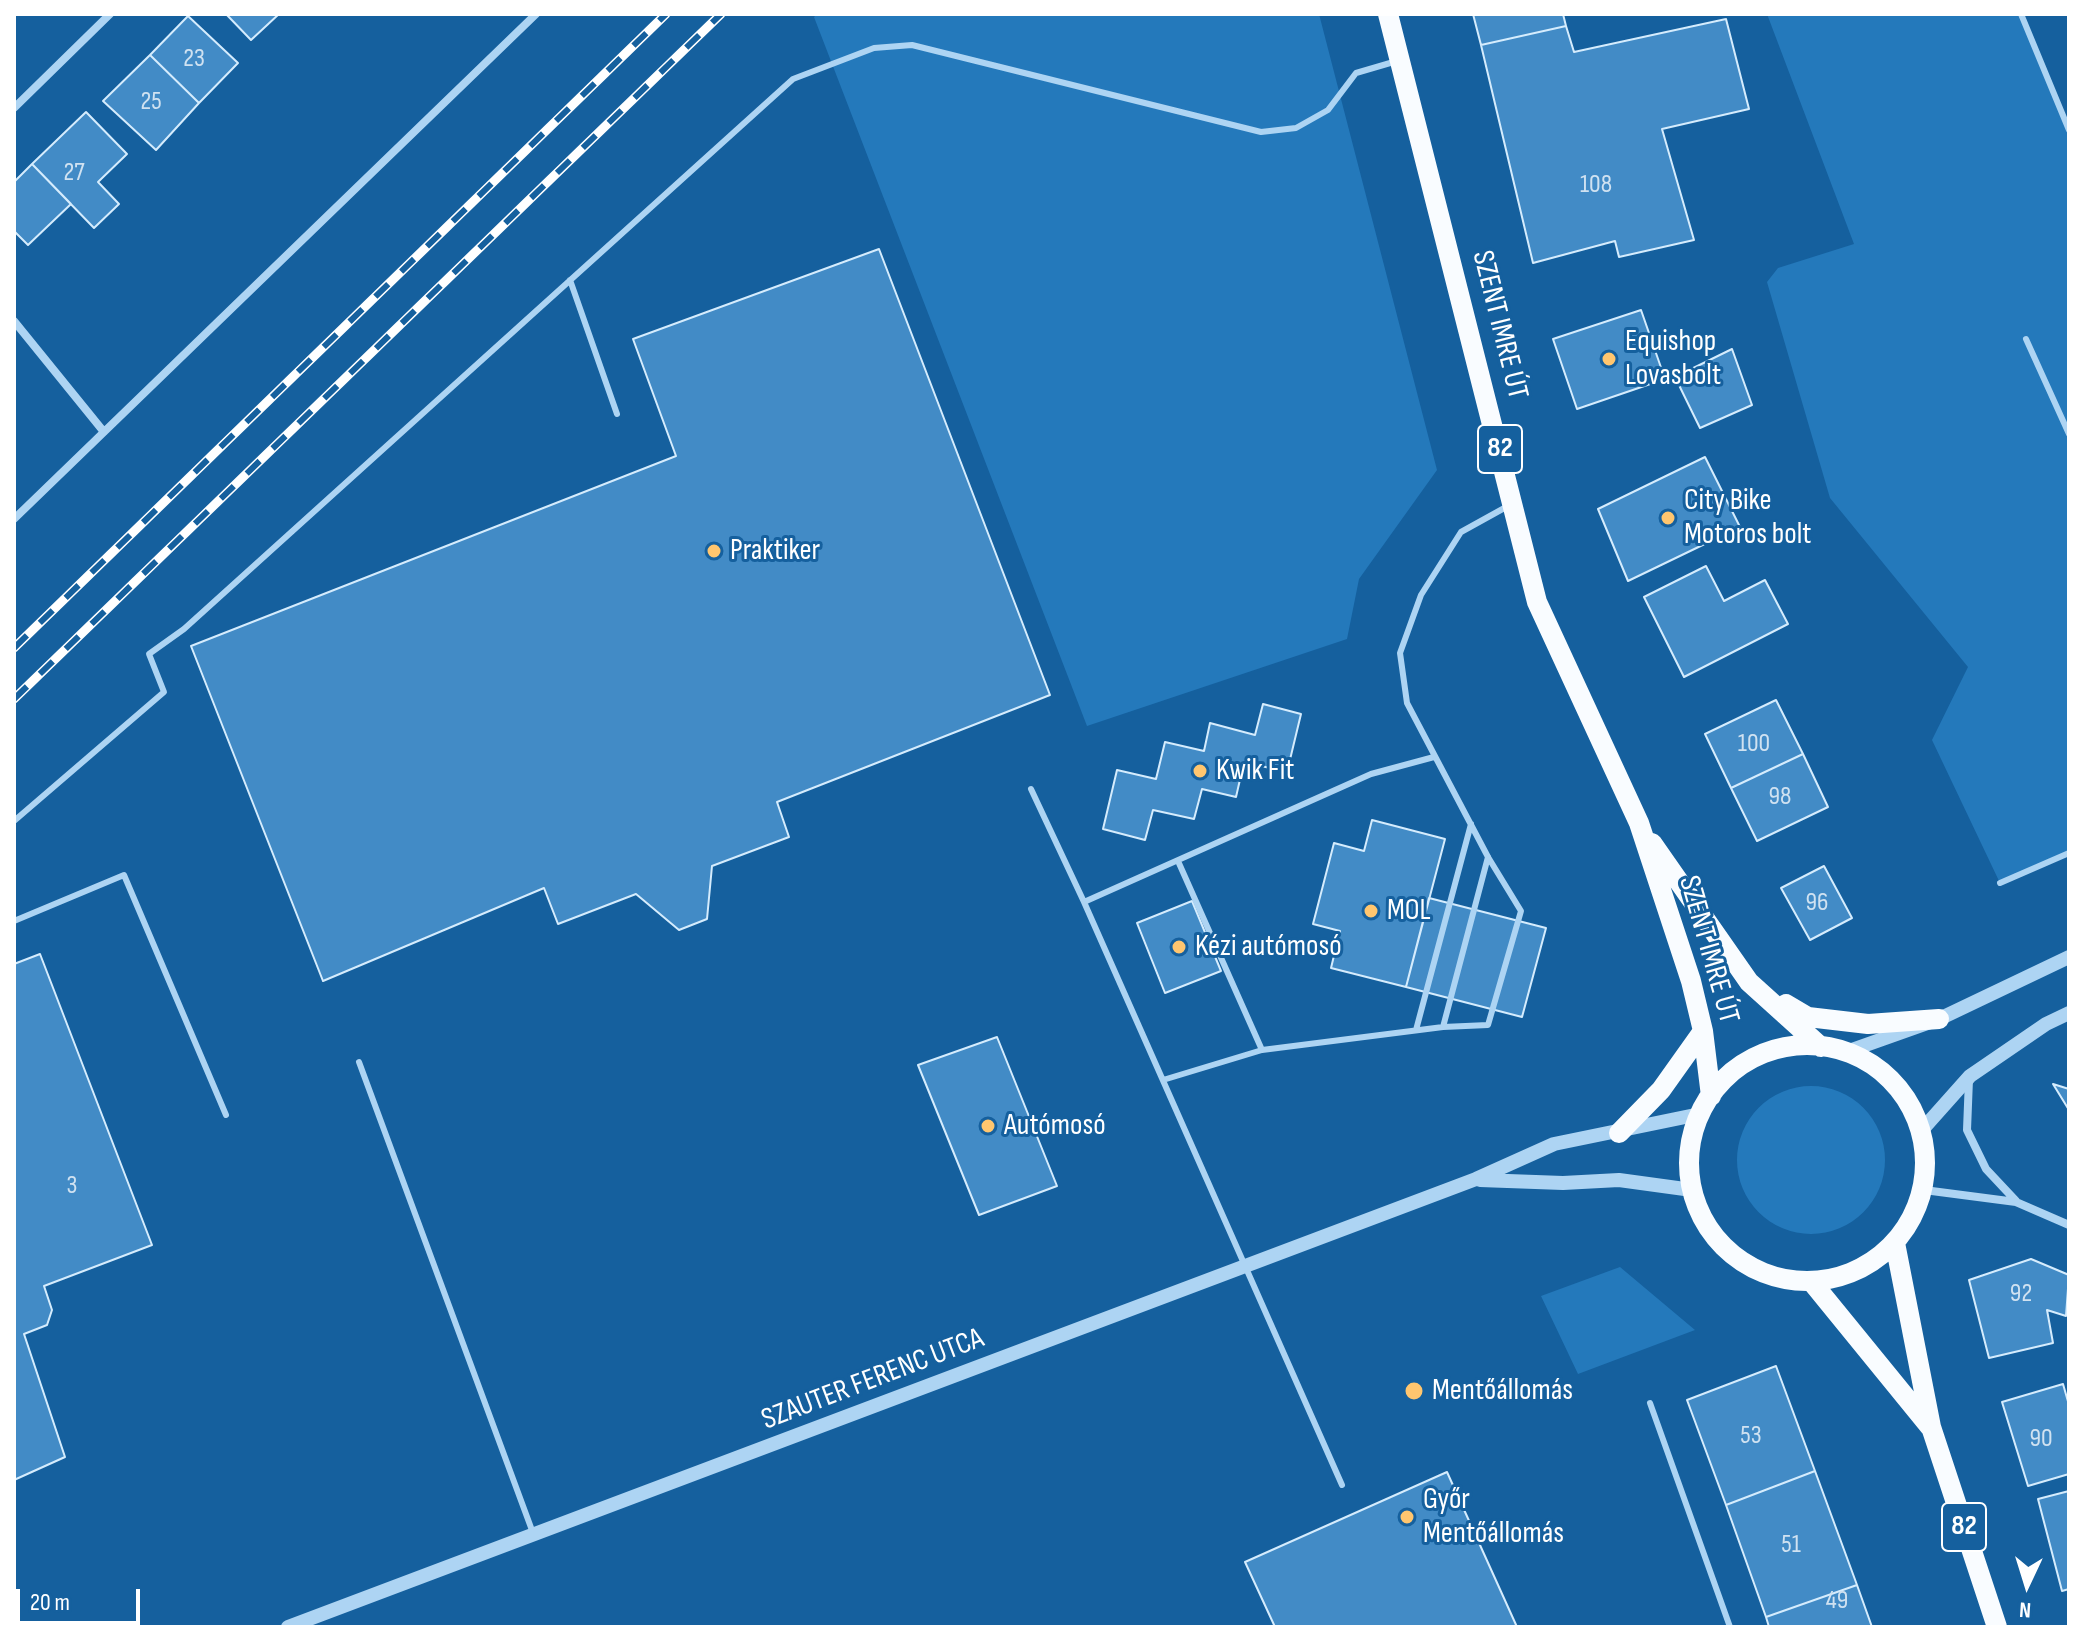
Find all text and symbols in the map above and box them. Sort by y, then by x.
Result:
house number: 23 [183,43,205,75]
house number: 25 [140,86,162,118]
house number: 27 [63,157,85,189]
house number: 108 [1580,169,1612,201]
street label: SZENT IMRE ÚT [1463,247,1535,403]
place label: Equishop Lovasbolt [1625,324,1721,394]
marker: Equishop Lovasbolt [1600,350,1618,368]
road number: 82 [1478,425,1522,473]
place label: City Bike Motoros bolt [1684,483,1811,554]
marker: City Bike Motoros bolt [1659,509,1677,527]
place label: Praktiker [730,533,820,569]
marker: Praktiker [705,542,723,560]
house number: 100 [1738,728,1770,760]
place label: Kwik Fit [1216,753,1294,789]
marker: Kwik Fit [1191,762,1209,780]
house number: 98 [1769,781,1791,813]
street label: SZENT IMRE ÚT [1670,872,1746,1028]
house number: 96 [1806,887,1828,919]
place label: MOL [1387,893,1431,929]
marker: MOL [1362,902,1380,920]
place label: Kézi autómosó [1195,929,1342,965]
marker: Kézi autómosó [1170,938,1188,956]
place label: Autómosó [1004,1108,1106,1144]
marker: Autómosó [979,1117,997,1135]
house number: 3 [67,1170,77,1202]
house number: 92 [2010,1278,2032,1310]
street label: SZAUTER FERENC UTCA [757,1321,989,1439]
place label: Mentőállomás [1432,1373,1573,1409]
marker: Mentőállomás [1403,1380,1425,1402]
house number: 53 [1740,1420,1762,1452]
house number: 90 [2029,1423,2053,1455]
place label: Győr Mentőállomás [1423,1482,1564,1552]
road number: 82 [1942,1503,1986,1551]
marker: Győr Mentőállomás [1398,1508,1416,1526]
house number: 51 [1781,1529,1801,1561]
north arrow [1987,1545,2067,1625]
scale bar [20,1573,144,1623]
house number: 49 [1826,1585,1848,1617]
text: 20 m [30,1588,70,1617]
text: N [2018,1596,2032,1623]

